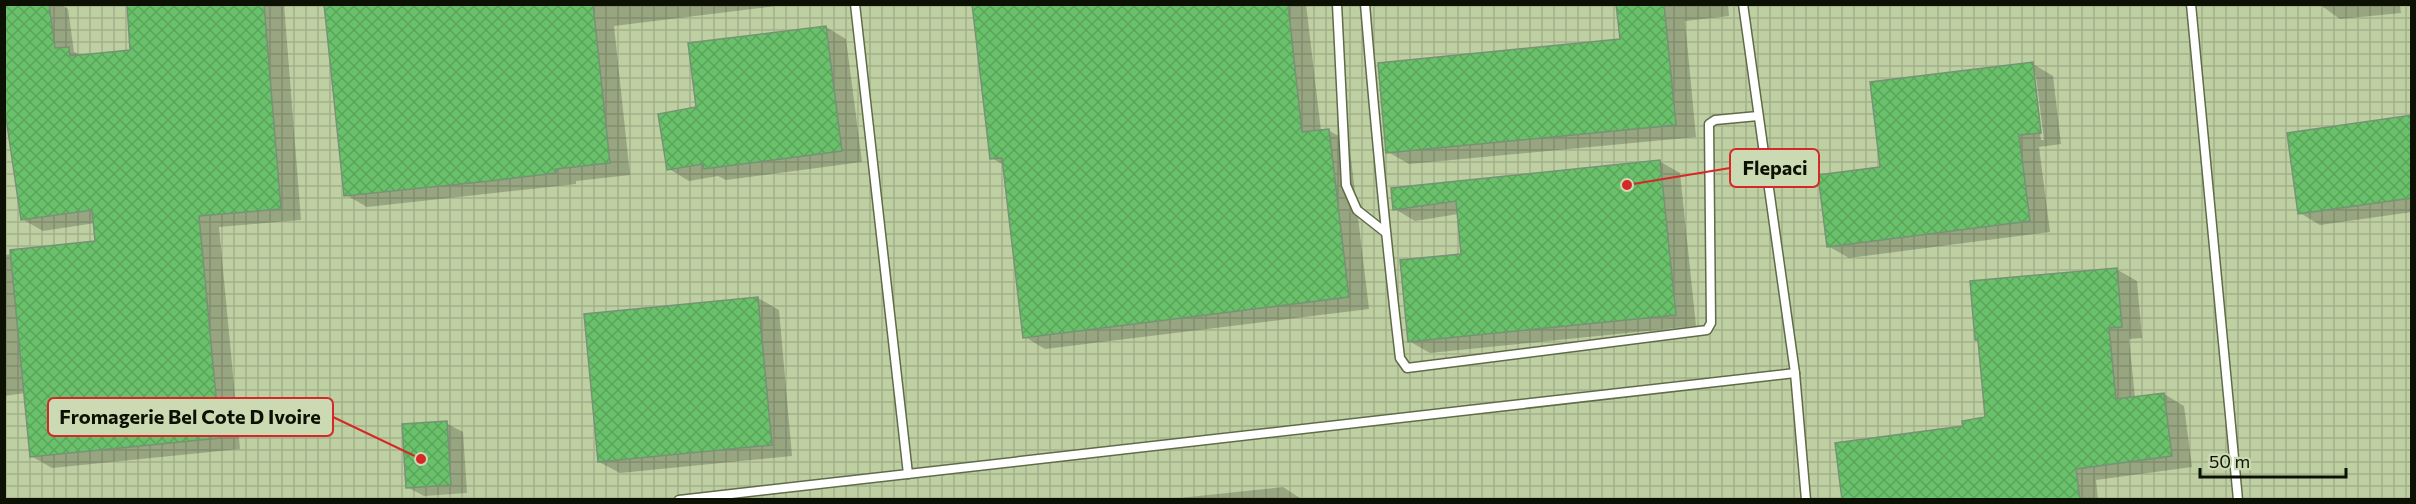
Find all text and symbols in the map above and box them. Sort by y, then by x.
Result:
callout: Flepaci [1730,149,1819,187]
text: Flepaci [1742,155,1808,179]
callout: Fromagerie Bel Cote D Ivoire [48,398,333,436]
text: Fromagerie Bel Cote D Ivoire [59,404,321,428]
scale bar [2200,441,2346,479]
text: 50 m [2209,450,2250,472]

